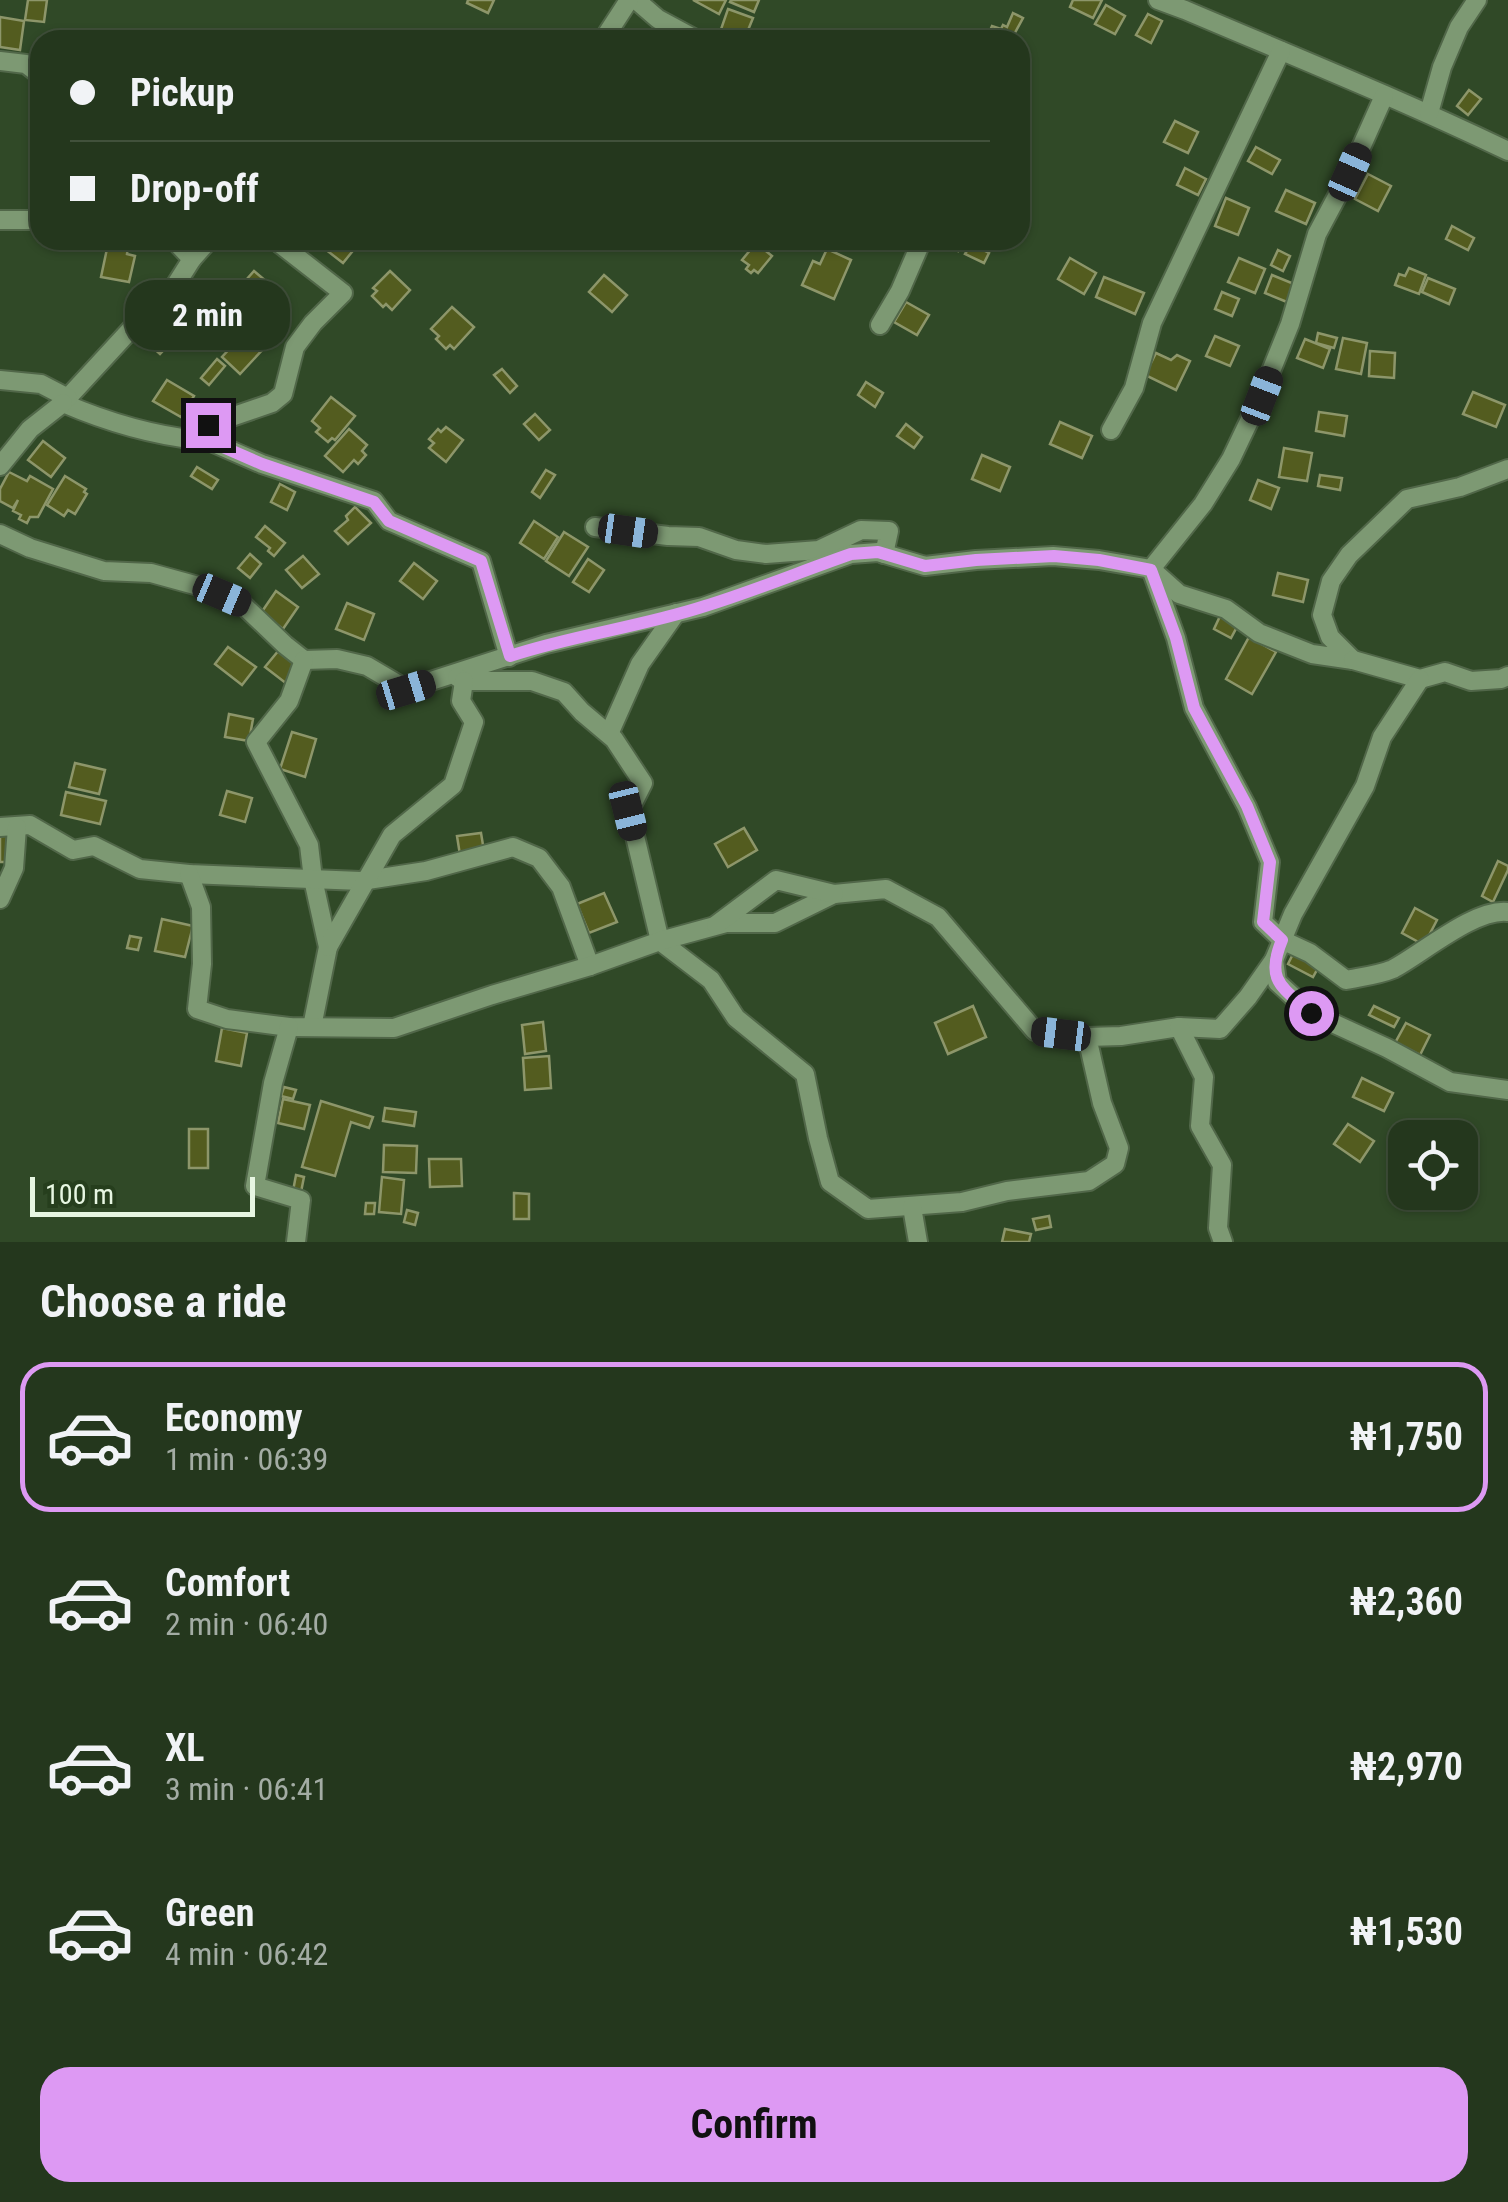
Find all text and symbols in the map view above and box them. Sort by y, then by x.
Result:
text: Pickup [130,71,234,115]
car [1324,138,1376,206]
text: Drop-off [130,167,259,211]
callout: 2 min [126,280,290,350]
text: 2 min [172,296,243,334]
car [1237,363,1287,429]
route end [186,403,231,448]
car [596,512,660,550]
car [189,569,255,621]
car [373,667,439,713]
car [606,778,650,844]
route start [1289,991,1334,1036]
car [1029,1015,1093,1053]
map controls [1388,1120,1478,1210]
button: locate [1388,1120,1478,1210]
scale bar [30,1172,255,1216]
text: 100 m [45,1178,114,1211]
text: Choose a ride [40,1275,287,1328]
icon: car [45,1392,135,1482]
text: Economy [165,1396,302,1440]
text: ₦1,750 [1350,1415,1463,1459]
text: 1 min · 06:39 [165,1440,328,1478]
icon: car [45,1557,135,1647]
text: Comfort [165,1561,290,1605]
text: ₦2,360 [1350,1580,1463,1624]
text: 2 min · 06:40 [165,1605,328,1643]
icon: car [45,1722,135,1812]
text: XL [165,1726,204,1770]
text: ₦2,970 [1350,1745,1463,1789]
text: 3 min · 06:41 [165,1770,328,1808]
icon: car [45,1887,135,1977]
text: Green [165,1891,255,1935]
text: ₦1,530 [1350,1910,1463,1954]
text: 4 min · 06:42 [165,1935,328,1973]
button: Confirm [40,2067,1468,2182]

